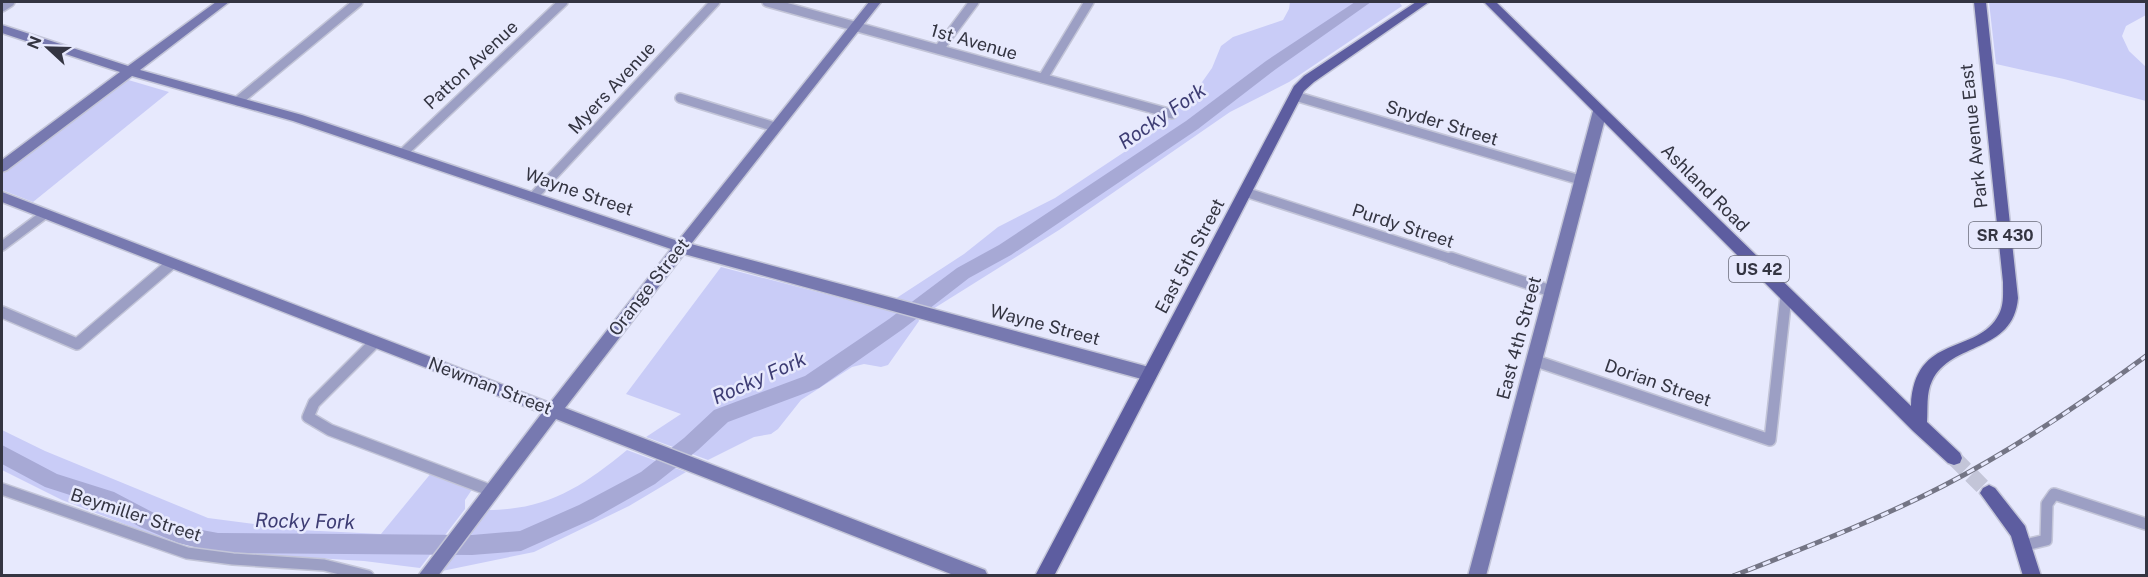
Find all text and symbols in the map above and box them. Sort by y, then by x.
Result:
street label: Patton Avenue [419,16,522,113]
north arrow [18,18,78,78]
street label: 1st Avenue [928,19,1020,64]
text: N [23,33,46,52]
street label: Myers Avenue [564,37,659,138]
street label: Park Avenue East [1955,63,1992,210]
water label: Rocky Fork [1114,78,1210,154]
street label: Snyder Street [1383,95,1501,150]
street label: Ashland Road [1657,139,1754,236]
street label: Wayne Street [522,163,636,220]
street label: East 5th Street [1150,195,1229,317]
street label: Purdy Street [1349,199,1457,252]
road number: SR 430 [1969,222,2041,248]
street label: Orange Street [604,234,693,340]
road number: US 42 [1729,256,1789,282]
street label: East 4th Street [1492,274,1545,402]
street label: Wayne Street [988,300,1102,349]
water label: Rocky Fork [708,347,810,409]
street label: Newman Street [426,352,555,419]
street label: Dorian Street [1602,354,1714,411]
street label: Beymiller Street [68,483,204,546]
water label: Rocky Fork [255,508,356,534]

